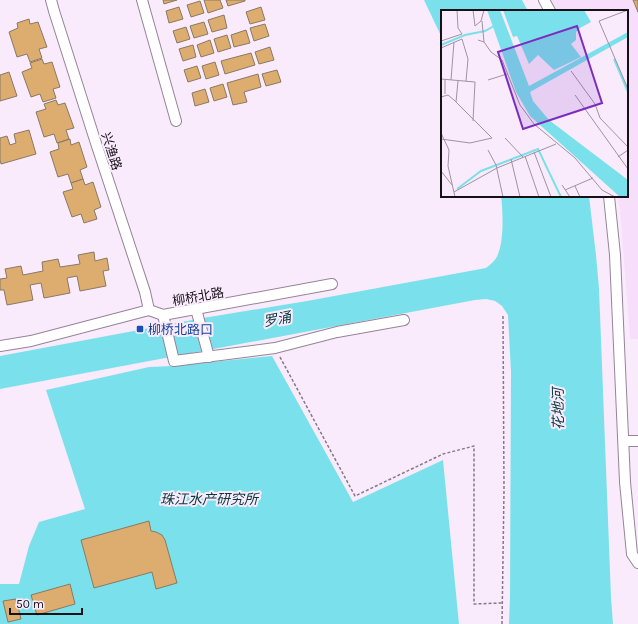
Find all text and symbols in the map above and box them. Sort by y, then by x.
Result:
inset map [441,10,628,197]
street label: 兴渔路 [98,130,125,172]
street label: 柳桥北路 [171,285,225,308]
water label: 罗涌 [262,308,294,331]
place label: 柳桥北路口 [148,322,213,337]
marker: 柳桥北路口 [135,324,145,334]
water label: 花地河 [550,385,567,430]
water label: 珠江水产研究所 [160,491,260,508]
scale bar [10,590,82,616]
text: 50 m [16,597,44,611]

